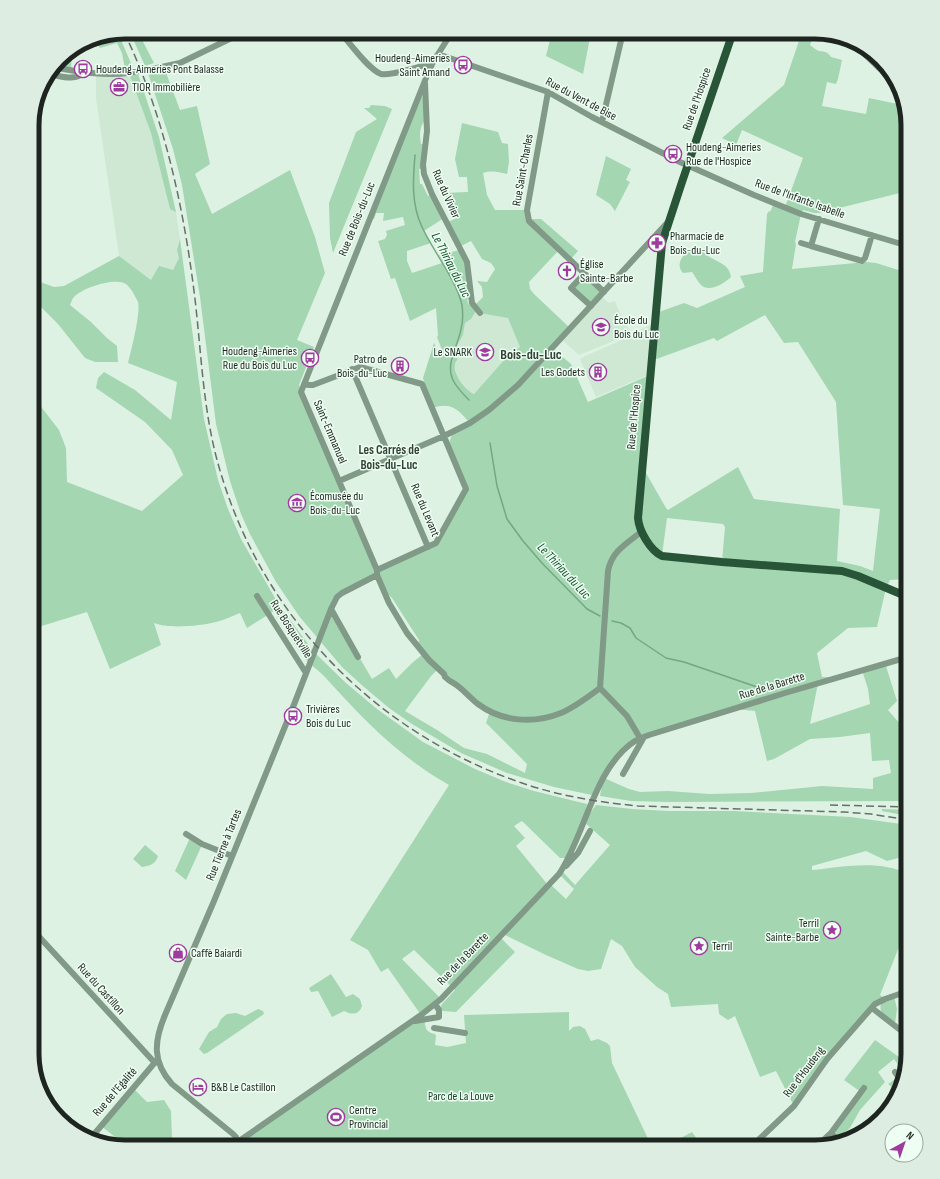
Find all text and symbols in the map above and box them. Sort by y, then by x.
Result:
place label: Houdeng-Aimeries Saint Amand [375,51,450,80]
bus stop icon: Houdeng-Aimeries Saint Amand [453,55,473,75]
bus stop icon: Houdeng-Aimeries Pont Balasse [73,59,93,79]
place label: Houdeng-Aimeries Pont Balasse [96,62,224,77]
street label: Rue de l'Hospice [679,66,715,132]
street label: Rue du Vent de Bise [543,74,619,124]
office icon: TIOR Immobilière [109,77,129,97]
place label: TIOR Immobilière [132,80,200,95]
street label: Rue Saint-Charles [509,133,537,207]
place label: Houdeng-Aimeries Rue de l'Hospice [686,140,761,169]
bus stop icon: Houdeng-Aimeries Rue de l'Hospice [663,144,683,164]
street label: Rue du Vivier [429,167,464,221]
street label: Rue de l'Infante Isabelle [753,176,847,222]
street label: Rue de Bois-du-Luc [335,179,379,258]
place label: Pharmacie de Bois-du-Luc [670,229,724,258]
water label: Le Thiriau du Luc [428,230,475,301]
pharmacy icon: Pharmacie de Bois-du-Luc [647,233,667,253]
place label: Église Sainte-Barbe [580,257,633,286]
church icon: Église Sainte-Barbe [557,261,577,281]
place label: École du Bois du Luc [614,313,659,342]
school or university icon: École du Bois du Luc [591,317,611,337]
school or university icon: Le SNARK [475,342,495,362]
place label: Houdeng-Aimeries Rue du Bois du Luc [222,344,297,373]
place label: Le SNARK [434,345,473,360]
district label: Bois-du-Luc [500,346,562,363]
bus stop icon: Houdeng-Aimeries Rue du Bois du Luc [300,348,320,368]
place label: Patro de Bois-du-Luc [337,352,387,381]
building icon: Patro de Bois-du-Luc [390,356,410,376]
building icon: Les Godets [588,362,608,382]
place label: Les Godets [541,365,585,380]
street label: Rue de l'Hospice [624,384,644,450]
street label: Saint-Emmanuel [310,398,350,466]
district label: Les Carrés de Bois-du-Luc [358,442,420,473]
street label: Rue du Levant [407,481,443,539]
place label: Écomusée du Bois-du-Luc [310,489,363,518]
museum icon: Écomusée du Bois-du-Luc [287,493,307,513]
water label: Le Thiriau du Luc [534,540,595,603]
street label: Rue Bosquetville [267,597,316,661]
street label: Rue de la Barette [737,669,807,703]
place label: Trivières Bois du Luc [306,702,351,731]
bus stop icon: Trivières Bois du Luc [283,706,303,726]
street label: Rue Tierne à Tartes [203,807,245,883]
place label: Terril Sainte-Barbe [766,916,819,945]
place icon: Terril Sainte-Barbe [822,920,842,940]
street label: Rue de la Barette [434,929,492,989]
place icon: Terril [689,936,709,956]
place label: Terril [712,939,732,954]
shop icon: Caffè Baiardi [168,943,188,963]
place label: Caffè Baiardi [191,946,242,961]
street label: Rue du Castillon [74,960,128,1018]
street label: Rue d'Houdeng [780,1043,828,1100]
street label: Rue de l'Egalité [90,1064,141,1120]
hotel icon: B&B Le Castillon [188,1077,208,1097]
place label: B&B Le Castillon [211,1080,276,1095]
park label: Parc de La Louve [428,1089,494,1104]
place label: Centre Provincial [349,1103,388,1132]
sports icon: Centre Provincial [326,1107,346,1127]
north arrow [884,1123,924,1163]
text: N [904,1129,917,1143]

